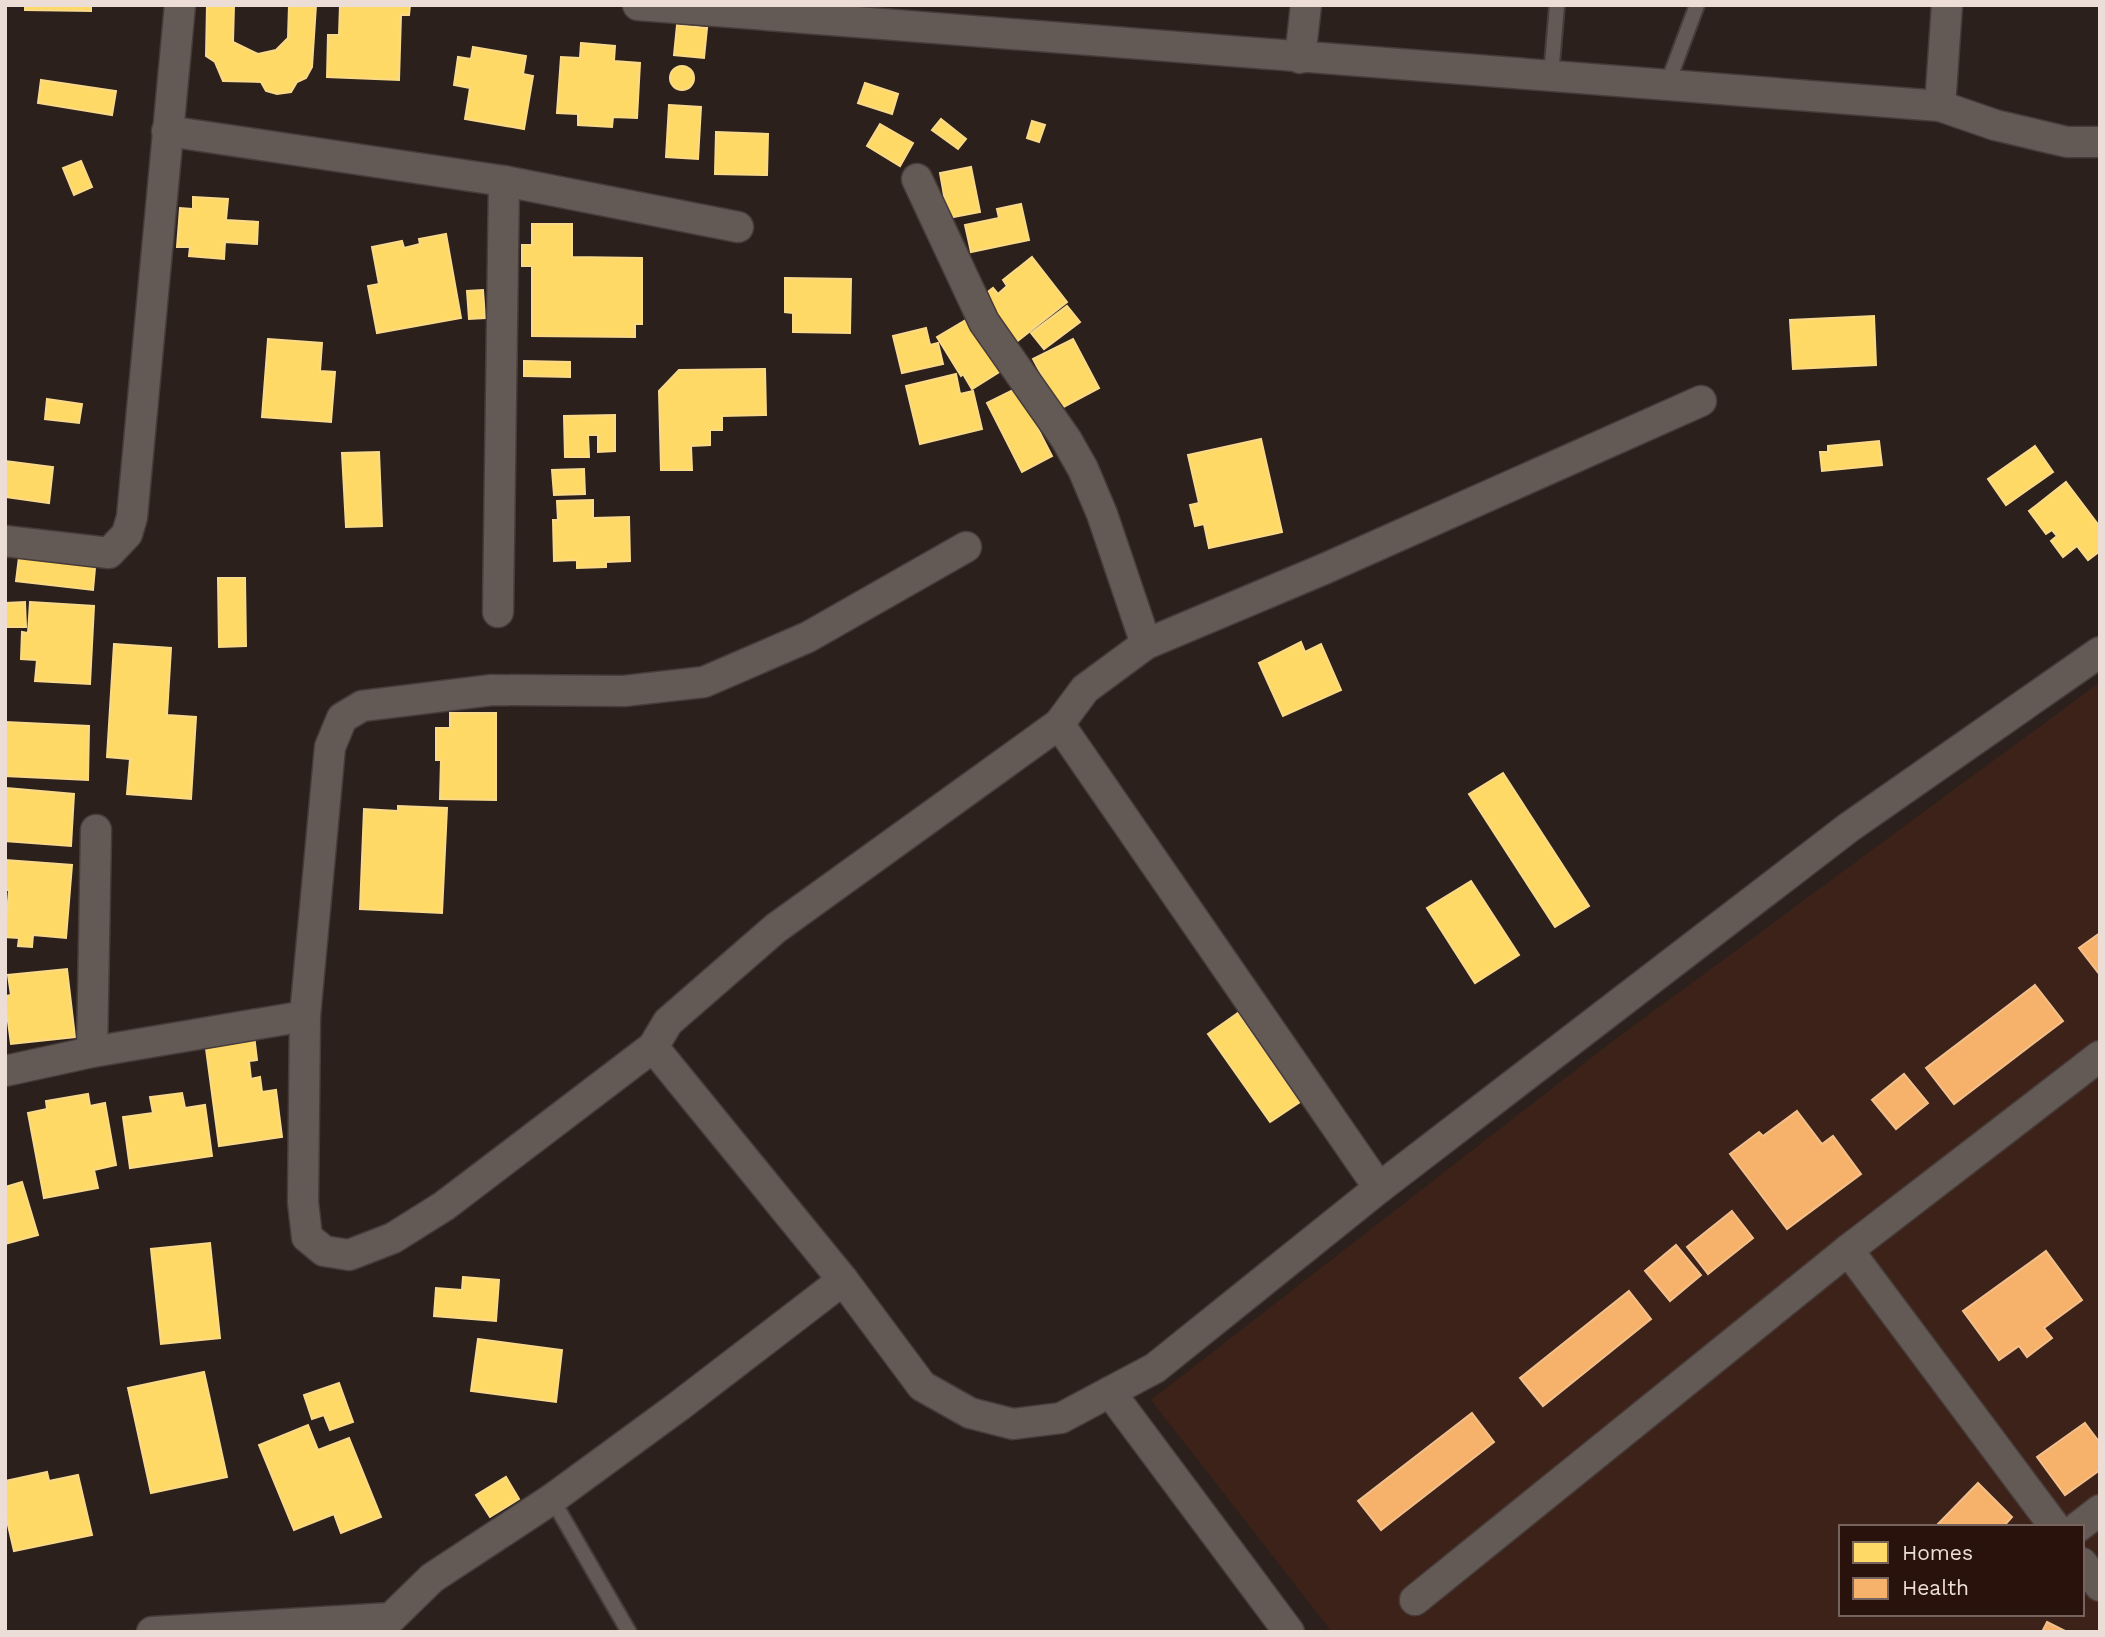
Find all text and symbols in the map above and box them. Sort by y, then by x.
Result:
legend [1839,1525,2084,1616]
text: Homes [1902,1540,1973,1565]
text: Health [1902,1575,1969,1600]

